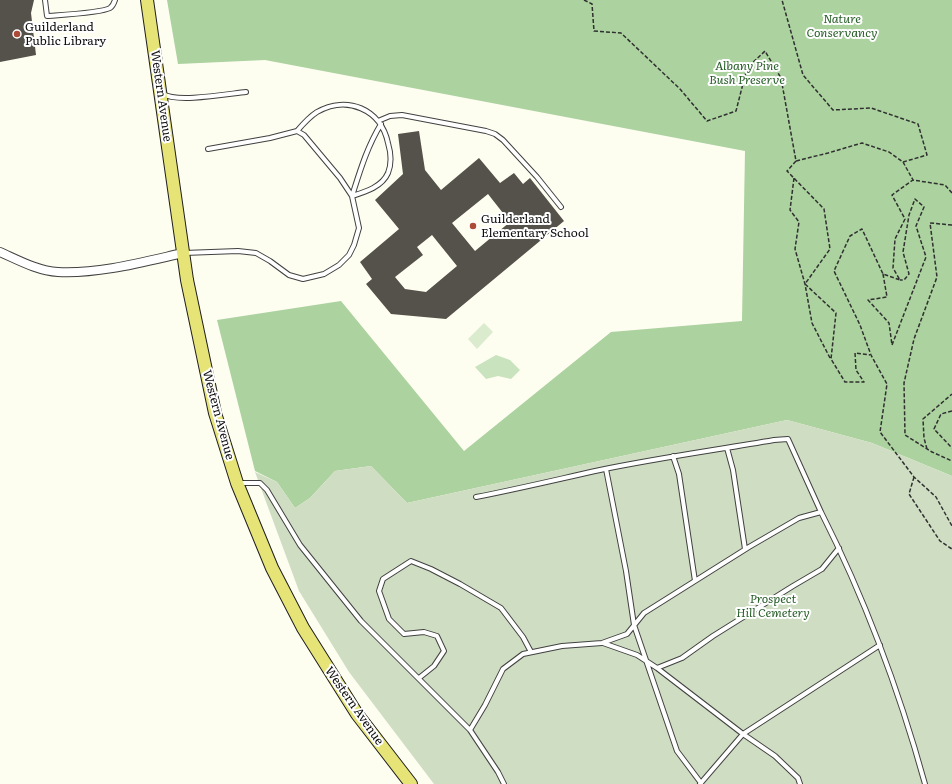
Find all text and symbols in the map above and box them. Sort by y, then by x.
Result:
park label: Nature Conservancy [806,12,878,40]
place label: Guilderland Public Library [25,20,106,48]
marker: Guilderland Public Library [12,29,22,39]
street label: Western Avenue [147,49,175,143]
park label: Albany Pine Bush Preserve [709,59,785,87]
place label: Guilderland Elementary School [481,212,589,240]
marker: Guilderland Elementary School [468,221,478,231]
street label: Western Avenue [199,368,237,462]
park label: Prospect Hill Cemetery [736,592,810,620]
street label: Western Avenue [322,664,386,748]

